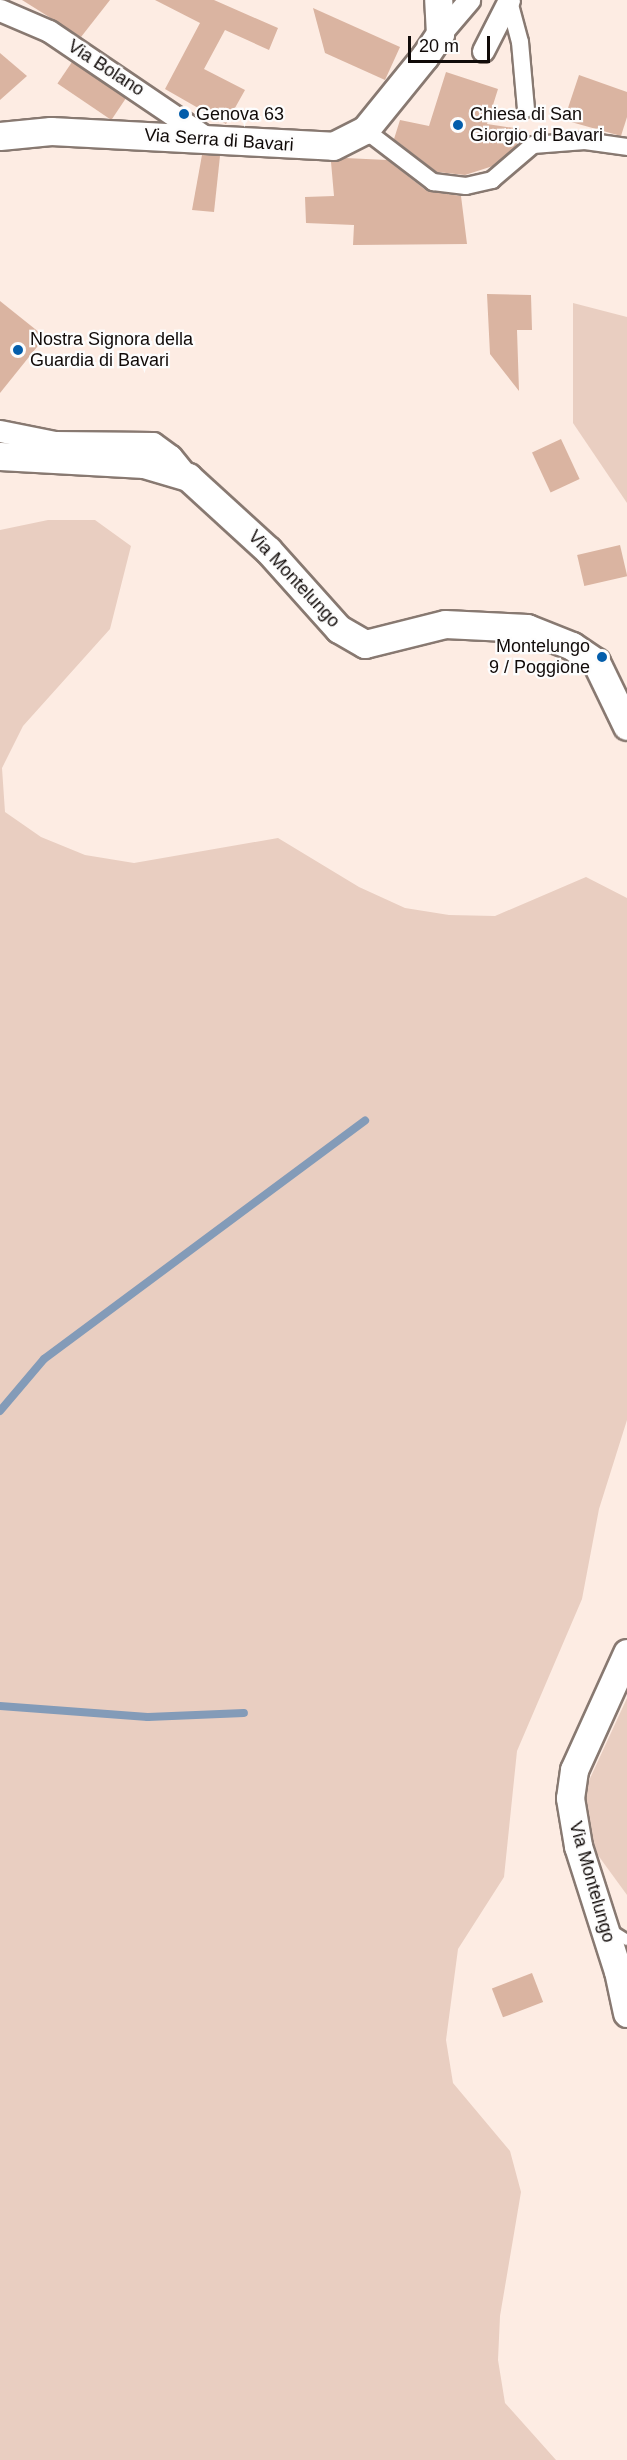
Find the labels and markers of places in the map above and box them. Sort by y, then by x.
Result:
place label: Genova 63 [196,103,284,125]
place label: Chiesa di San Giorgio di Bavari [470,104,603,146]
marker: Genova 63 [177,107,191,121]
marker: Chiesa di San Giorgio di Bavari [451,118,465,132]
place label: Nostra Signora della Guardia di Bavari [30,329,193,372]
marker: Nostra Signora della Guardia di Bavari [11,343,25,357]
place label: Montelungo 9 / Poggione [489,636,590,678]
marker: Montelungo 9 / Poggione [595,650,609,664]

